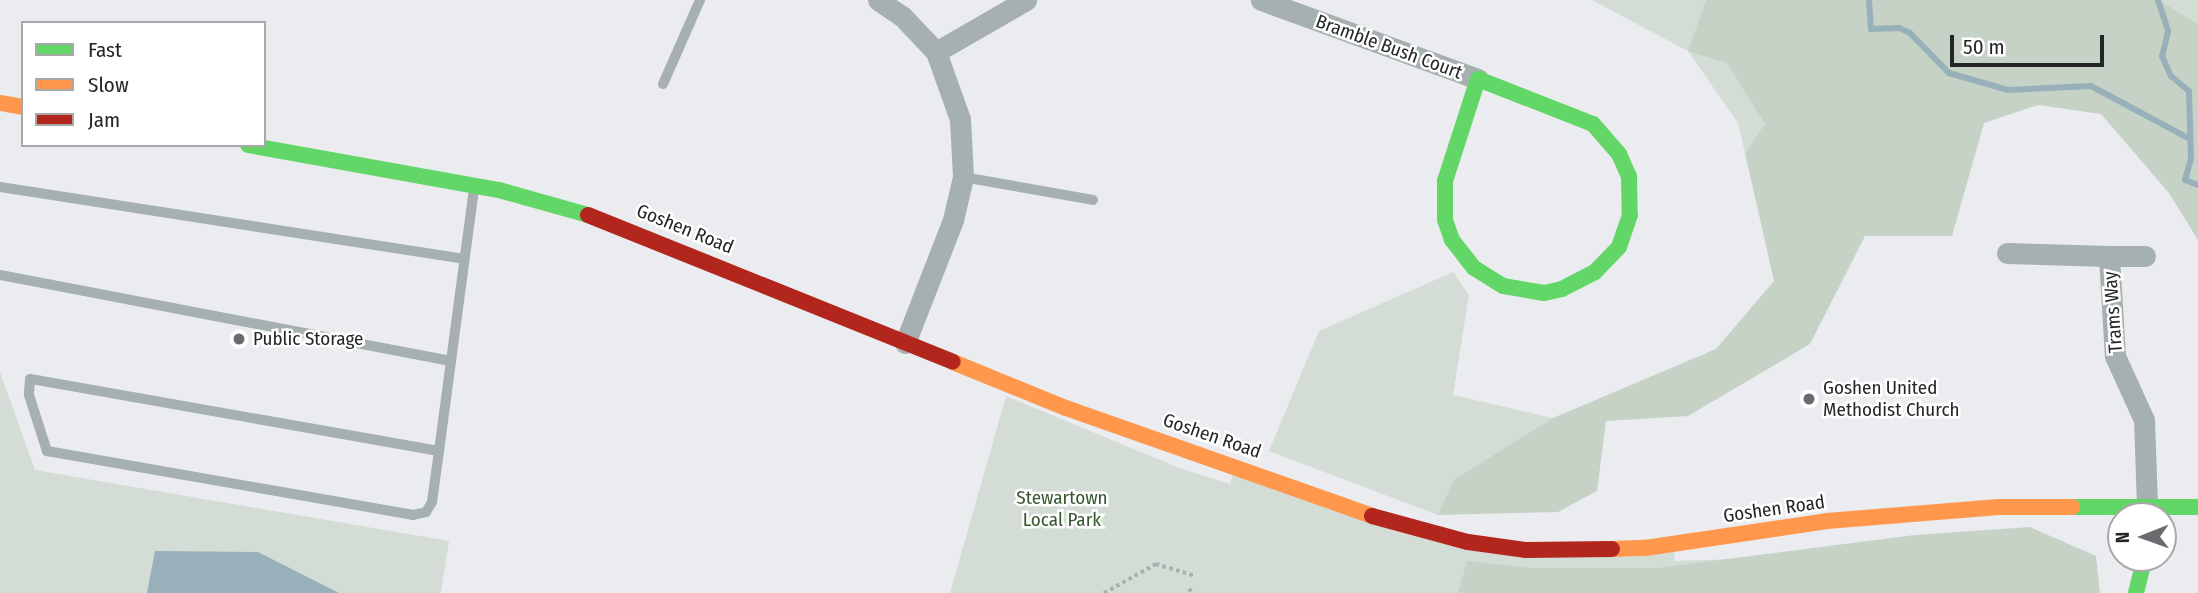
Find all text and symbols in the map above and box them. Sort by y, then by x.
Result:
street label: Bramble Bush Court [1313,10,1465,84]
legend [21,21,266,147]
scale bar [1953,21,2107,65]
text: 50 m [1963,34,2005,60]
text: Fast [88,37,122,63]
text: Slow [88,72,129,98]
text: Jam [88,107,120,133]
street label: Goshen Road [633,199,737,259]
street label: Trams Way [2099,270,2127,354]
place label: Public Storage [253,328,363,350]
marker: Public Storage [231,331,247,347]
place label: Goshen United Methodist Church [1823,377,1960,421]
marker: Goshen United Methodist Church [1801,391,1817,407]
street label: Goshen Road [1160,409,1264,463]
park label: Stewartown Local Park [1016,487,1108,531]
street label: Goshen Road [1722,491,1826,527]
north arrow [2107,502,2177,572]
text: N [2111,531,2134,543]

